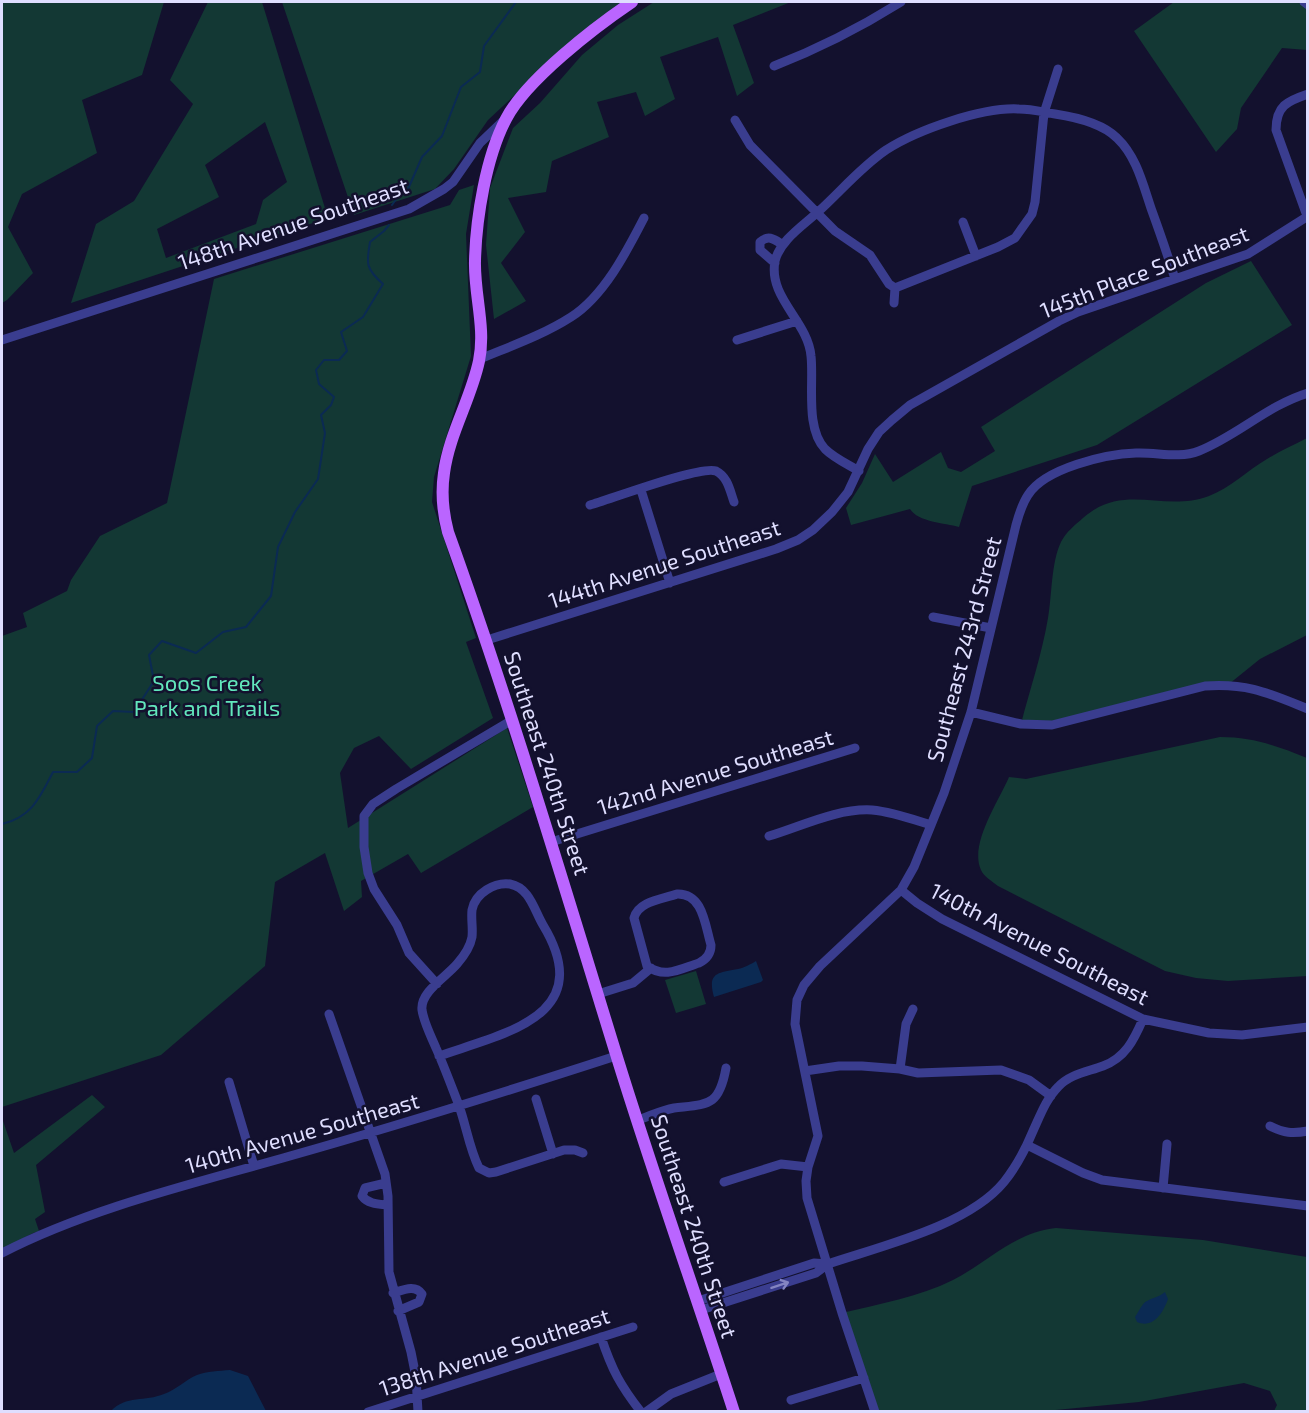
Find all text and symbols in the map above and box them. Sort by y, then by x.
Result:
street label: 148th Avenue Southeast [174,171,412,275]
street label: 145th Place Southeast [1036,219,1252,323]
street label: 144th Avenue Southeast [545,513,783,613]
street label: Southeast 243rd Street [920,533,1006,765]
street label: Southeast 240th Street [500,648,596,878]
park label: Soos Creek Park and Trails [134,669,280,720]
street label: 142nd Avenue Southeast [594,723,836,819]
street label: 140th Avenue Southeast [926,877,1154,1009]
street label: 140th Avenue Southeast [182,1086,422,1178]
street label: Southeast 240th Street [647,1111,743,1341]
one-way arrow [770,1279,789,1290]
street label: 138th Avenue Southeast [376,1301,612,1401]

